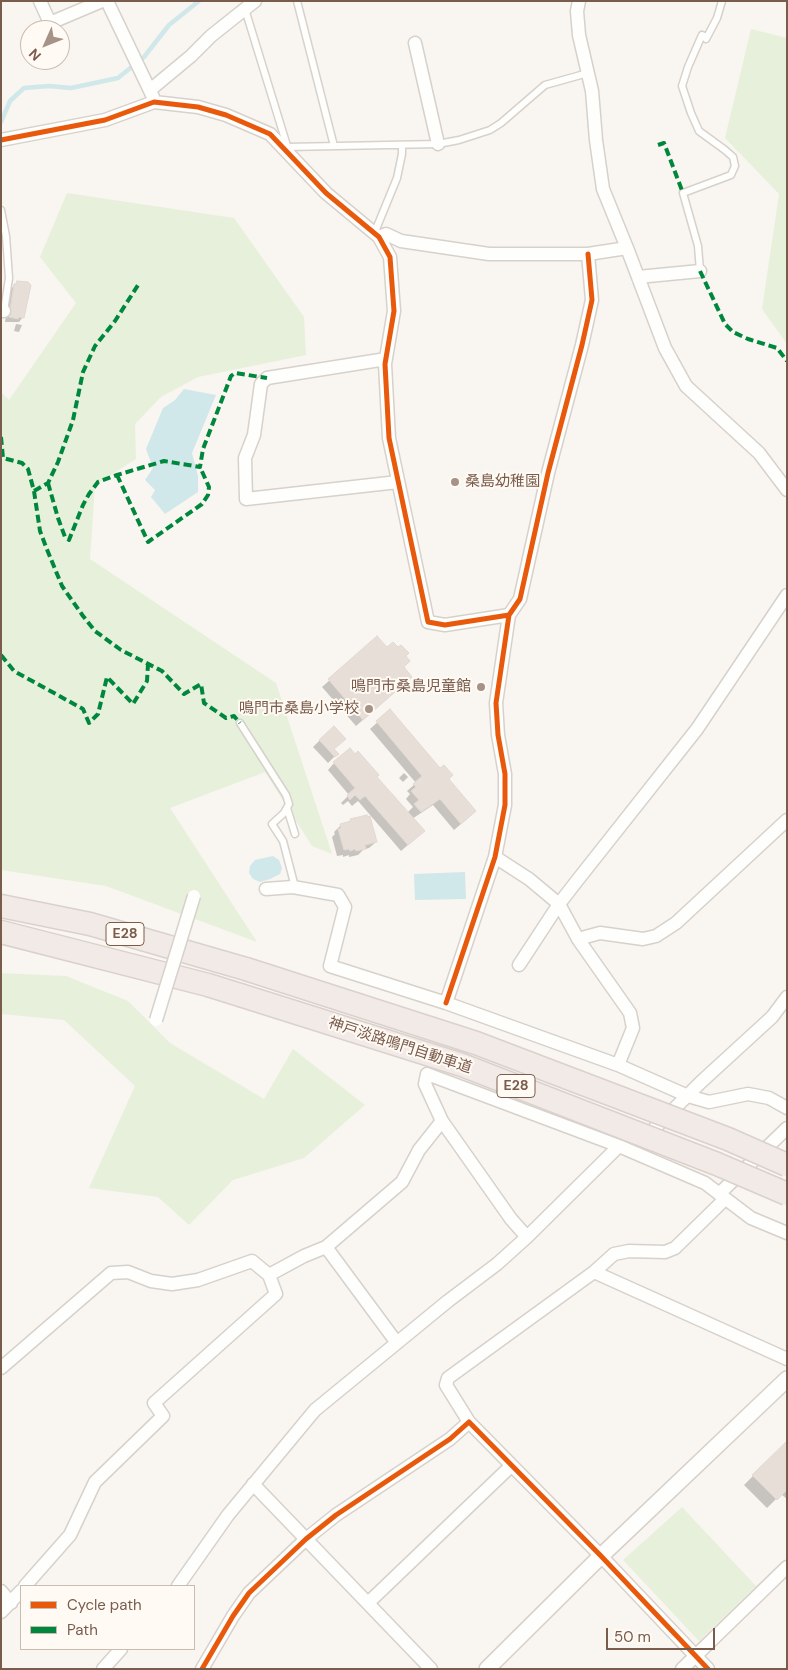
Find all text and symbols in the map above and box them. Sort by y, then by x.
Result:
north arrow [20,20,70,70]
text: N [25,45,45,65]
place label: 桑島幼稚園 [465,473,540,491]
marker: 桑島幼稚園 [449,476,461,488]
place label: 鳴門市桑島児童館 [351,678,471,696]
marker: 鳴門市桑島児童館 [475,681,487,693]
place label: 鳴門市桑島小学校 [239,700,359,718]
marker: 鳴門市桑島小学校 [363,703,375,715]
road number: E28 [106,922,144,946]
street label: 神戸淡路鳴門自動車道 [326,1014,474,1078]
road number: E28 [497,1074,535,1098]
legend [20,1585,195,1650]
text: Cycle path [67,1595,142,1615]
scale bar [608,1618,717,1650]
text: Path [67,1620,98,1640]
text: 50 m [614,1627,651,1647]

